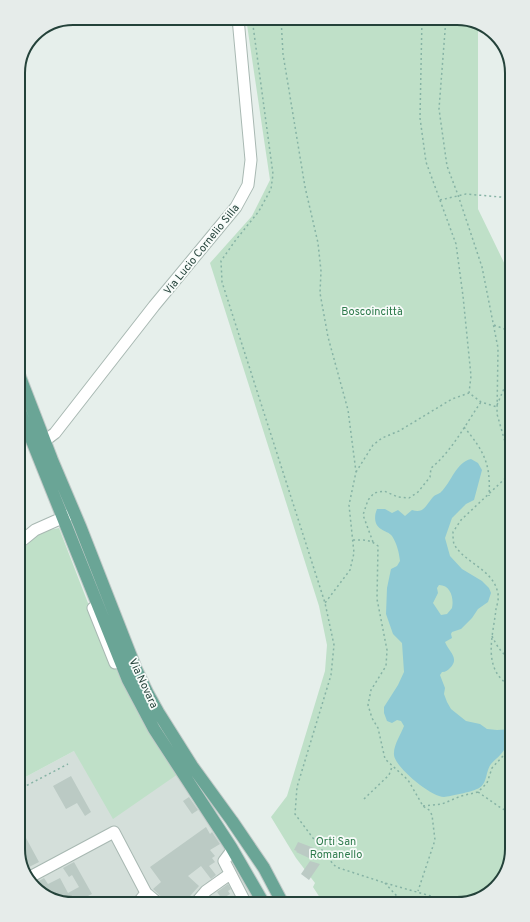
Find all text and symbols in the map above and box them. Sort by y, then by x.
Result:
street label: Via Lucio Cornelio Silla [161,201,243,298]
park label: Boscoincittà [341,305,403,319]
street label: Via Novara [125,656,161,711]
park label: Orti San Romanello [310,835,362,862]

